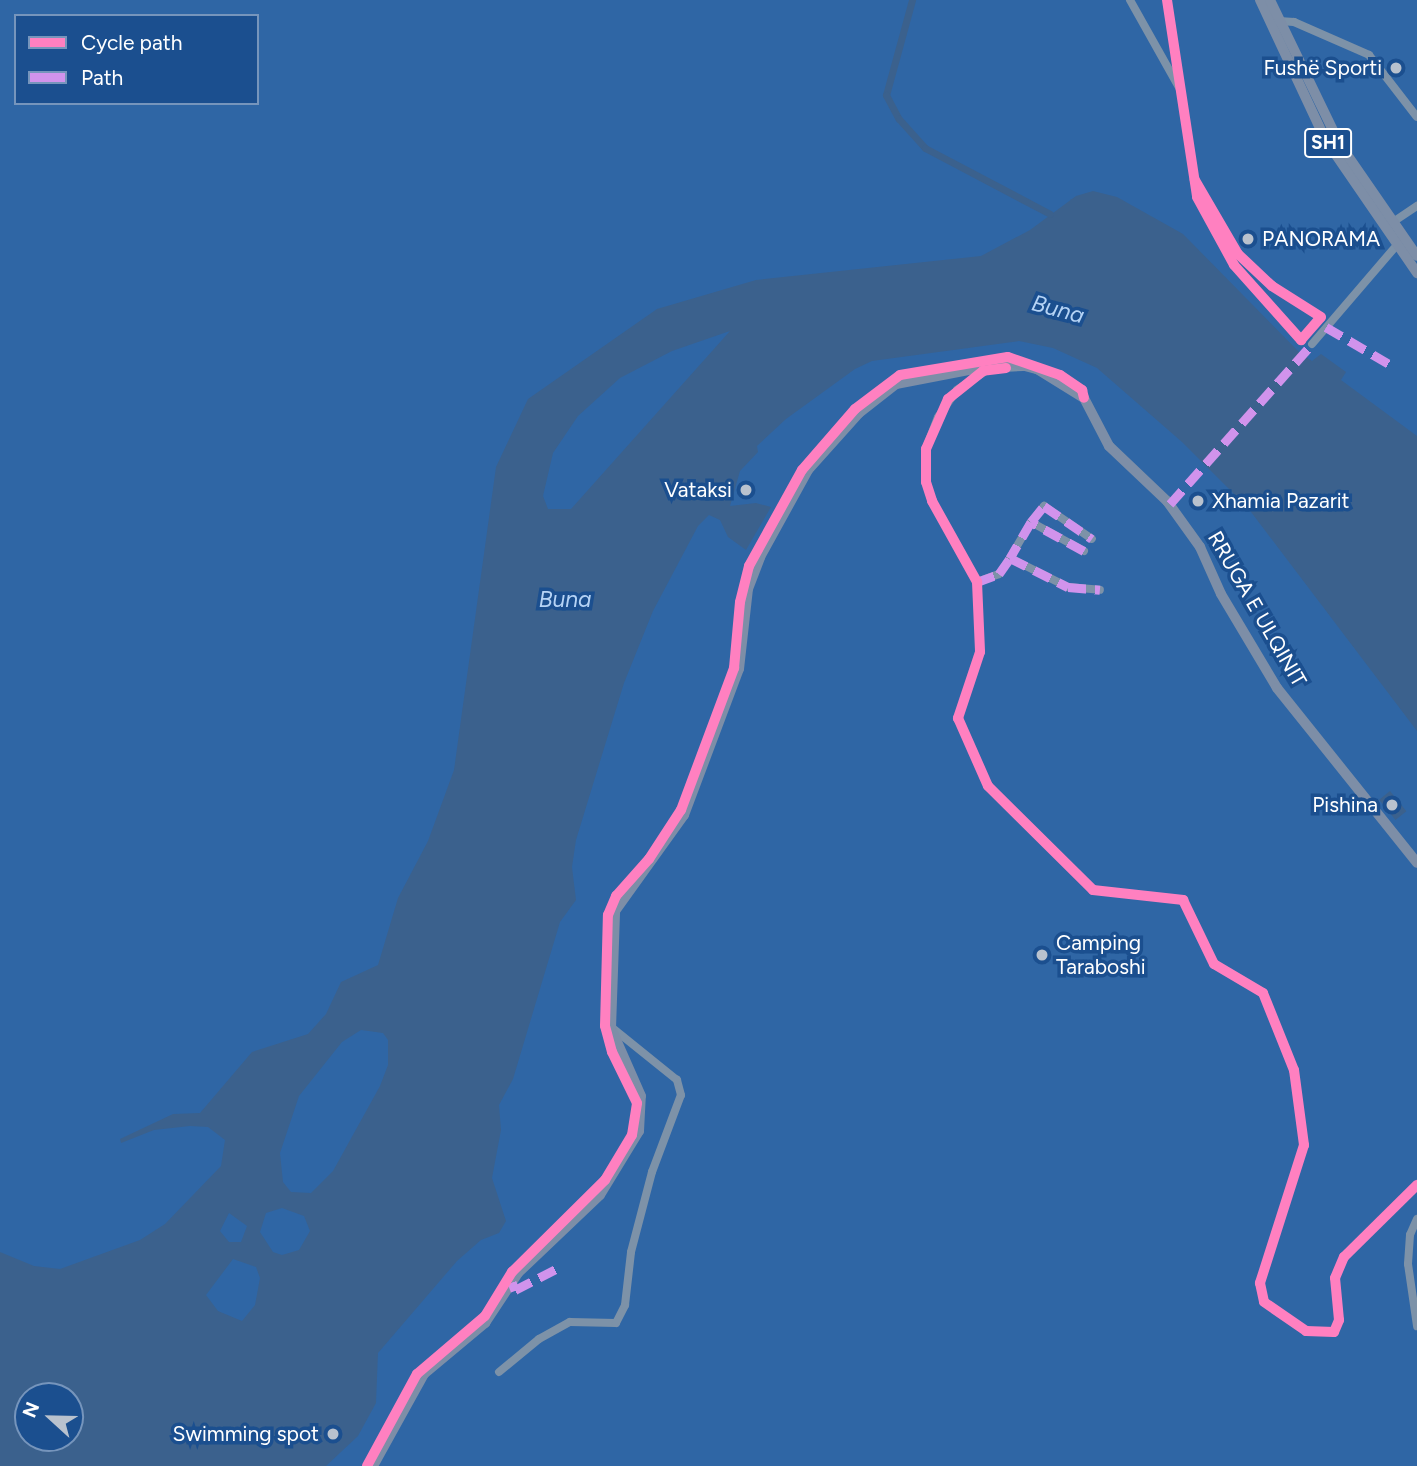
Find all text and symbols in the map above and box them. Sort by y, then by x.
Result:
legend [14,14,259,105]
text: Cycle path [81,30,182,55]
place label: Fushë Sporti [1264,55,1382,81]
marker: Fushë Sporti [1388,60,1404,76]
text: Path [81,65,123,90]
road number: SH1 [1304,127,1352,158]
place label: PANORAMA [1262,226,1380,252]
marker: PANORAMA [1240,231,1256,247]
water label: Buna [1029,289,1087,329]
place label: Vataksi [664,477,732,503]
marker: Vataksi [738,482,754,498]
place label: Xhamia Pazarit [1212,488,1350,514]
marker: Xhamia Pazarit [1190,493,1206,509]
street label: RRUGA E ULQINIT [1202,527,1312,691]
water label: Buna [538,585,592,613]
place label: Pishina [1312,792,1378,818]
marker: Pishina [1384,797,1400,813]
place label: Camping Taraboshi [1056,930,1146,980]
marker: Camping Taraboshi [1034,947,1050,963]
north arrow [14,1382,84,1452]
text: N [18,1399,44,1421]
place label: Swimming spot [173,1421,319,1447]
marker: Swimming spot [325,1426,341,1442]

